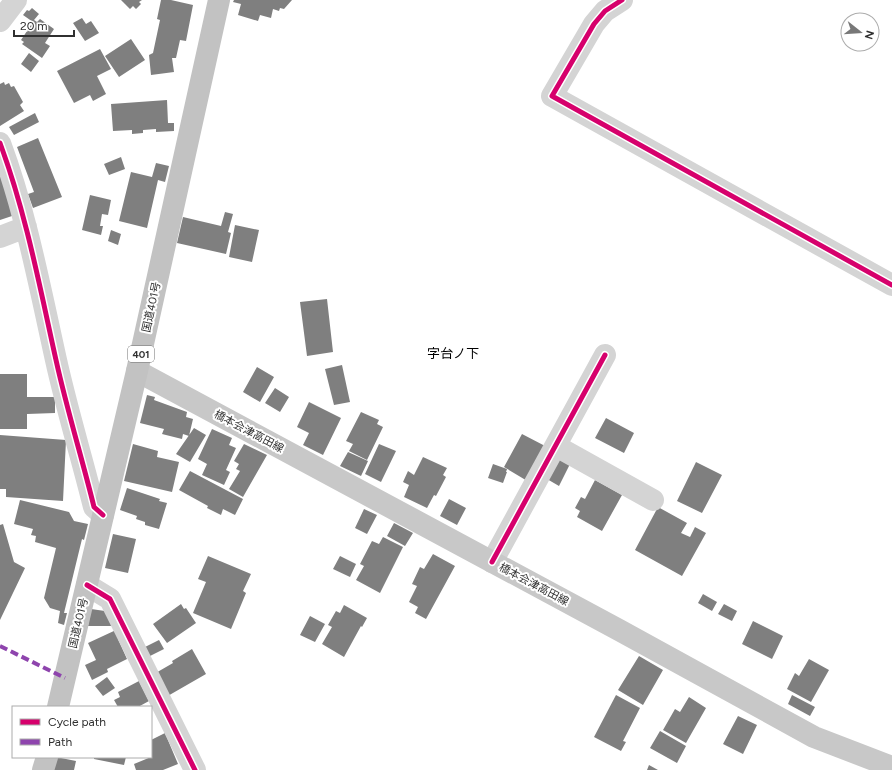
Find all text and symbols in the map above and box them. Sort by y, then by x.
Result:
scale bar [14,12,74,38]
north arrow [840,12,880,52]
text: 20 m [20,19,48,33]
text: N [862,29,877,41]
street label: 国道401号 [140,281,163,334]
road number: 401 [128,346,154,362]
district label: 字台ノ下 [427,346,479,361]
street label: 橋本会津高田線 [212,408,286,455]
street label: 橋本会津高田線 [497,561,571,608]
street label: 国道401号 [66,597,91,650]
legend [12,706,152,758]
text: Cycle path [48,715,106,729]
text: Path [48,735,72,749]

